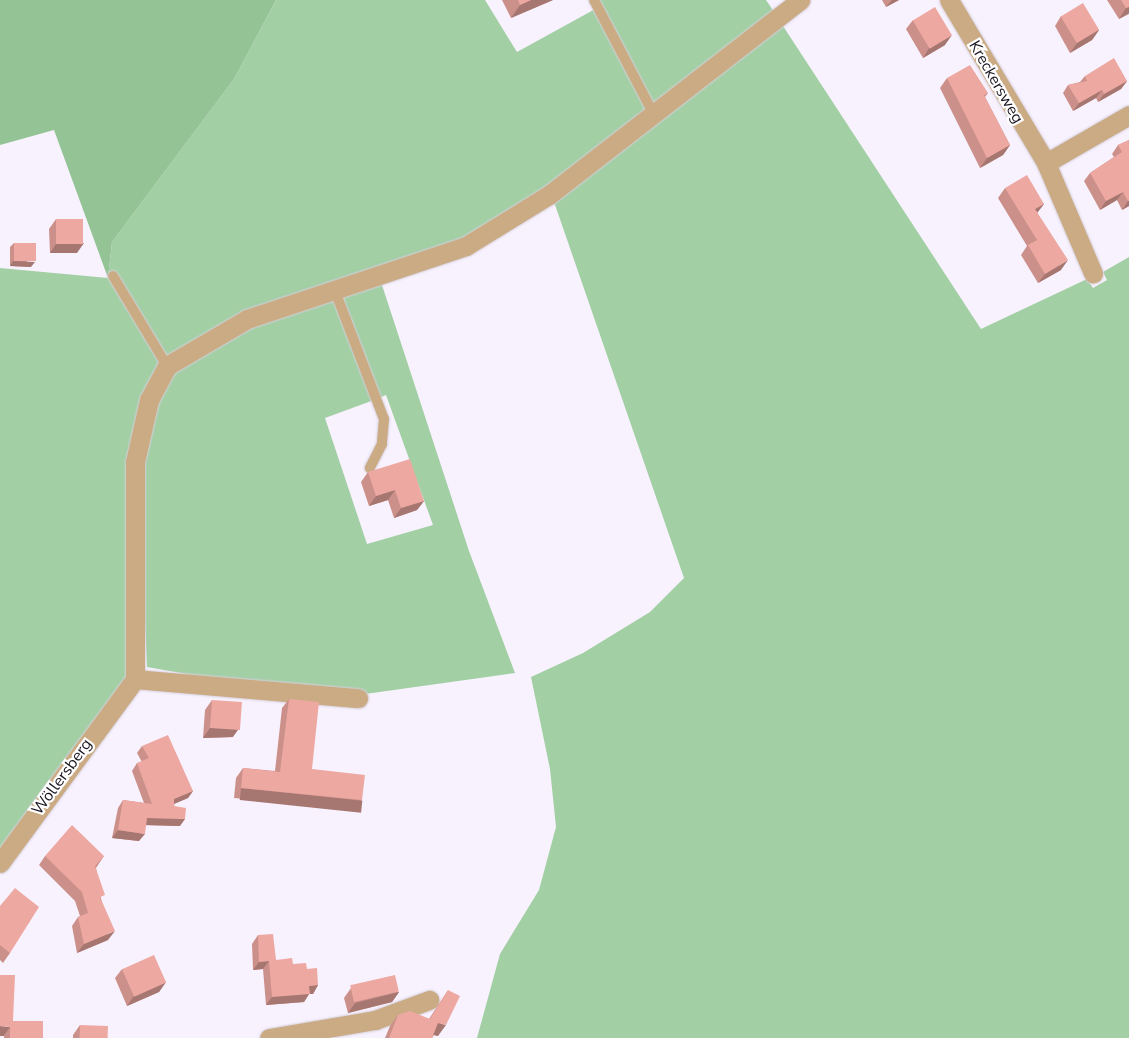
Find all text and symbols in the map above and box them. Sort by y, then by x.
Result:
street label: Kreckersweg [965,37,1027,127]
street label: Wöllersberg [28,735,96,819]

